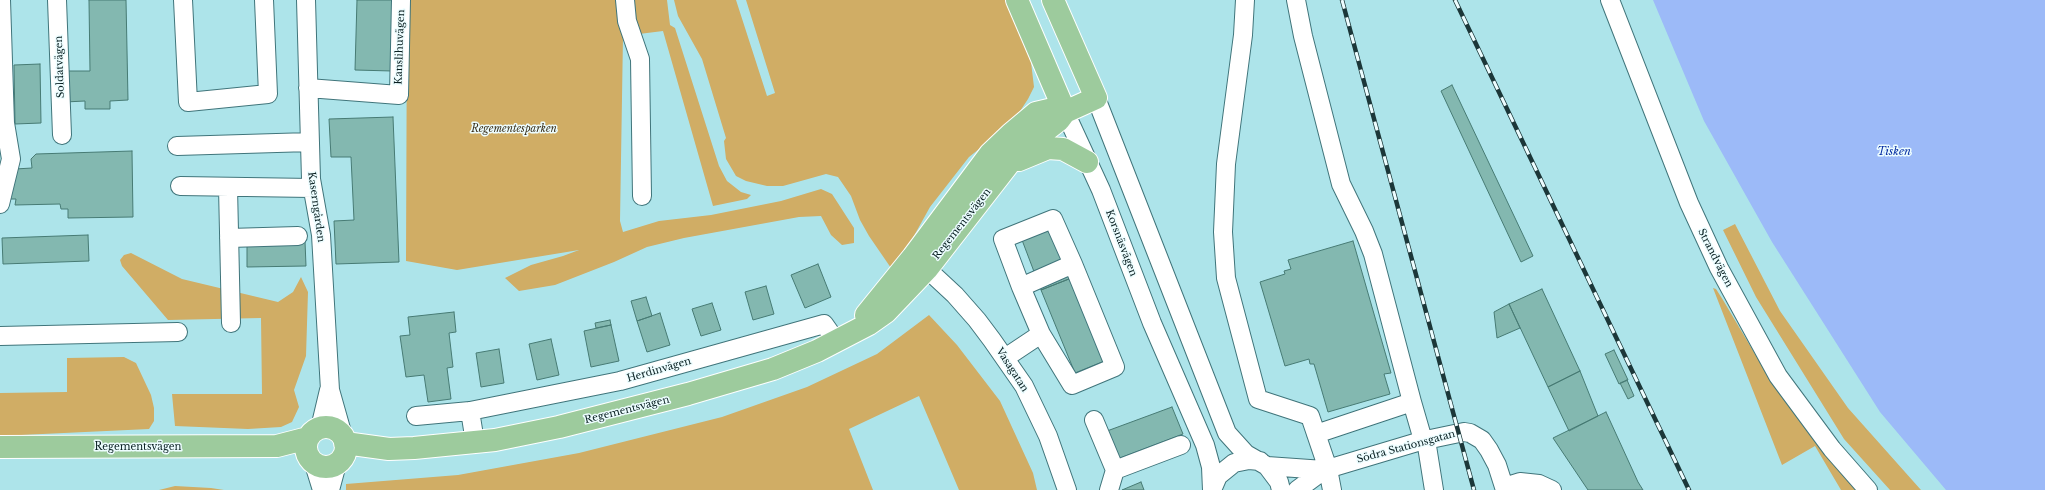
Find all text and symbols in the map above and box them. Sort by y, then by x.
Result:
street label: Kanslihuvägen [393,9,407,85]
street label: Soldatvägen [53,36,67,98]
park label: Regementesparken [471,123,557,135]
water label: Tisken [1877,145,1911,159]
street label: Kaserngården [305,171,327,243]
street label: Regementsvägen [931,186,993,262]
street label: Korsnäsvägen [1103,208,1139,278]
street label: Strandvägen [1695,227,1735,289]
street label: Vasagatan [993,346,1031,394]
street label: Herdinvägen [625,355,693,385]
street label: Regementsvägen [583,394,671,426]
street label: Södra Stationsgatan [1355,428,1457,466]
street label: Regementsvägen [95,441,181,453]

